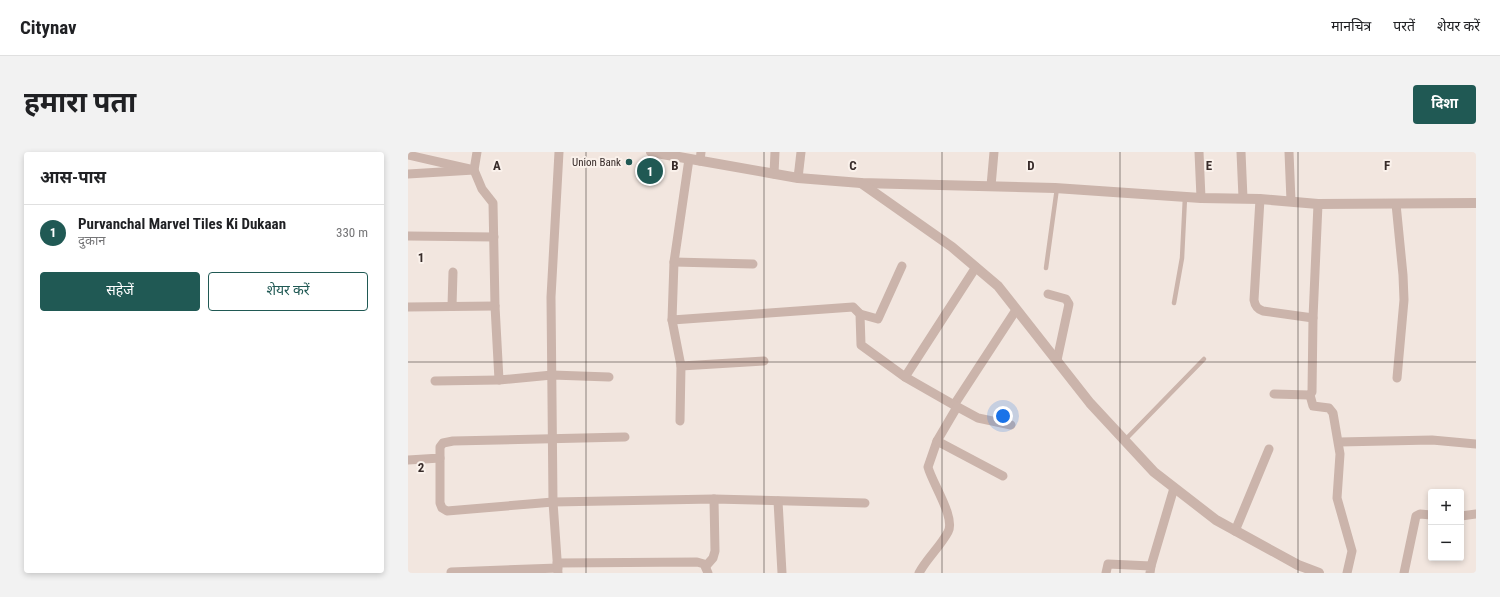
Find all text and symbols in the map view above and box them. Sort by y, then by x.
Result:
text: Citynav [20,16,77,39]
text: मानचित्र [1331,18,1371,34]
text: परतें [1393,18,1415,34]
text: शेयर करें [1437,18,1480,34]
button: दिशा [1413,85,1476,124]
text: हमारा पता [24,86,136,119]
place label: Union Bank [572,156,621,169]
pin: 1 [637,156,663,186]
marker: Union Bank [624,157,634,167]
text: A [493,158,501,173]
text: B [671,158,679,173]
text: C [849,158,857,173]
text: D [1027,158,1035,173]
text: E [1206,158,1213,173]
text: F [1384,158,1390,173]
text: आस-पास [40,167,106,187]
text: Purvanchal Marvel Tiles Ki Dukaan [78,215,286,233]
text: 1 [50,225,56,240]
text: 330 m [336,225,368,240]
text: दुकान [78,233,105,248]
text: 1 [418,250,424,265]
button: सहेजें [40,272,200,311]
button: शेयर करें [208,272,368,311]
your location [993,406,1013,426]
text: 2 [418,460,425,475]
map controls [1428,489,1464,561]
button: + [1428,489,1464,525]
button: − [1428,525,1464,561]

